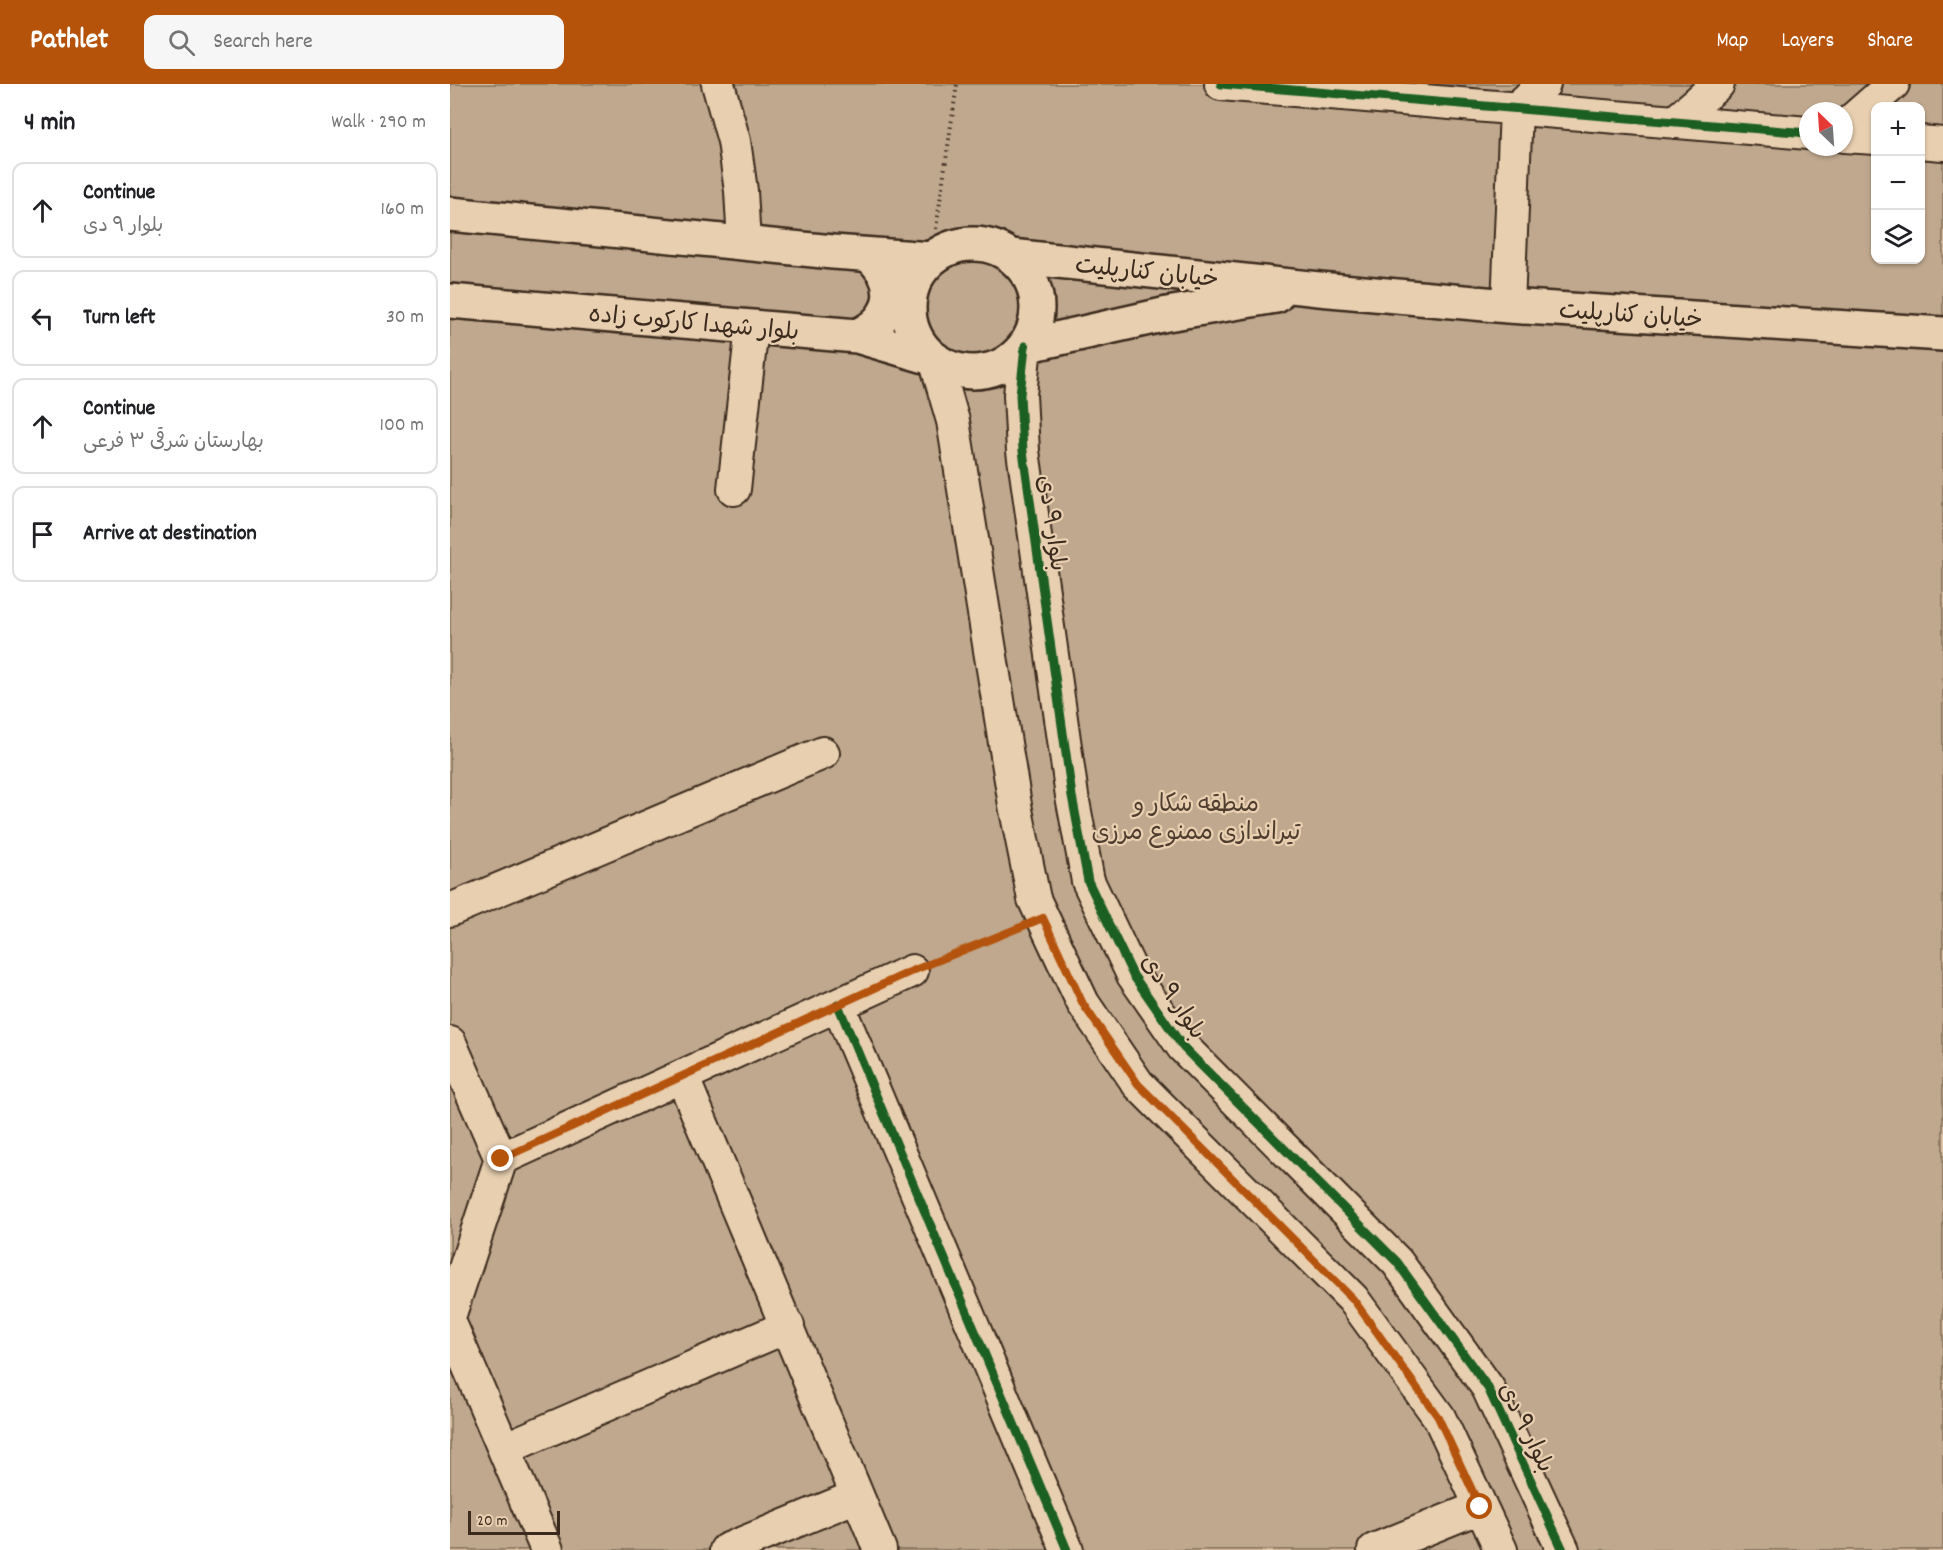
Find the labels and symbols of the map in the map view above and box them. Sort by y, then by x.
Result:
north arrow [1799,102,1853,156]
street label: خیابان کنارپلیت [1073,250,1220,298]
street label: خیابان کنارپلیت [1558,295,1704,339]
street label: بلوار شهدا کارکوب زاده [587,299,800,351]
street label: بلوار ۹ دی [1026,473,1074,574]
park label: منطقه شکار و تیراندازی ممنوع مرزی [1091,789,1302,851]
street label: بلوار ۹ دی [1130,948,1213,1047]
route end [487,1145,513,1171]
street label: بلوار ۹ دی [1488,1378,1561,1479]
route start [1466,1493,1492,1519]
scale bar [468,1508,560,1536]

